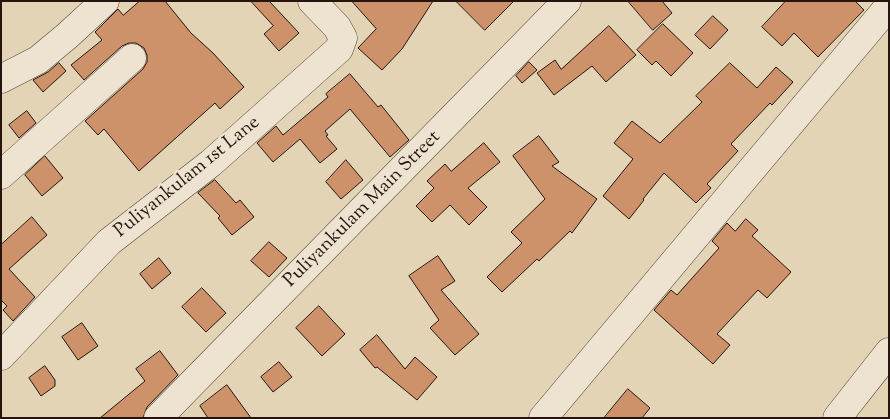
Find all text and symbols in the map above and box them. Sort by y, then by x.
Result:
street label: Puliyankulam 1st Lane [111,112,265,244]
street label: Puliyankulam Main Street [280,127,446,293]

